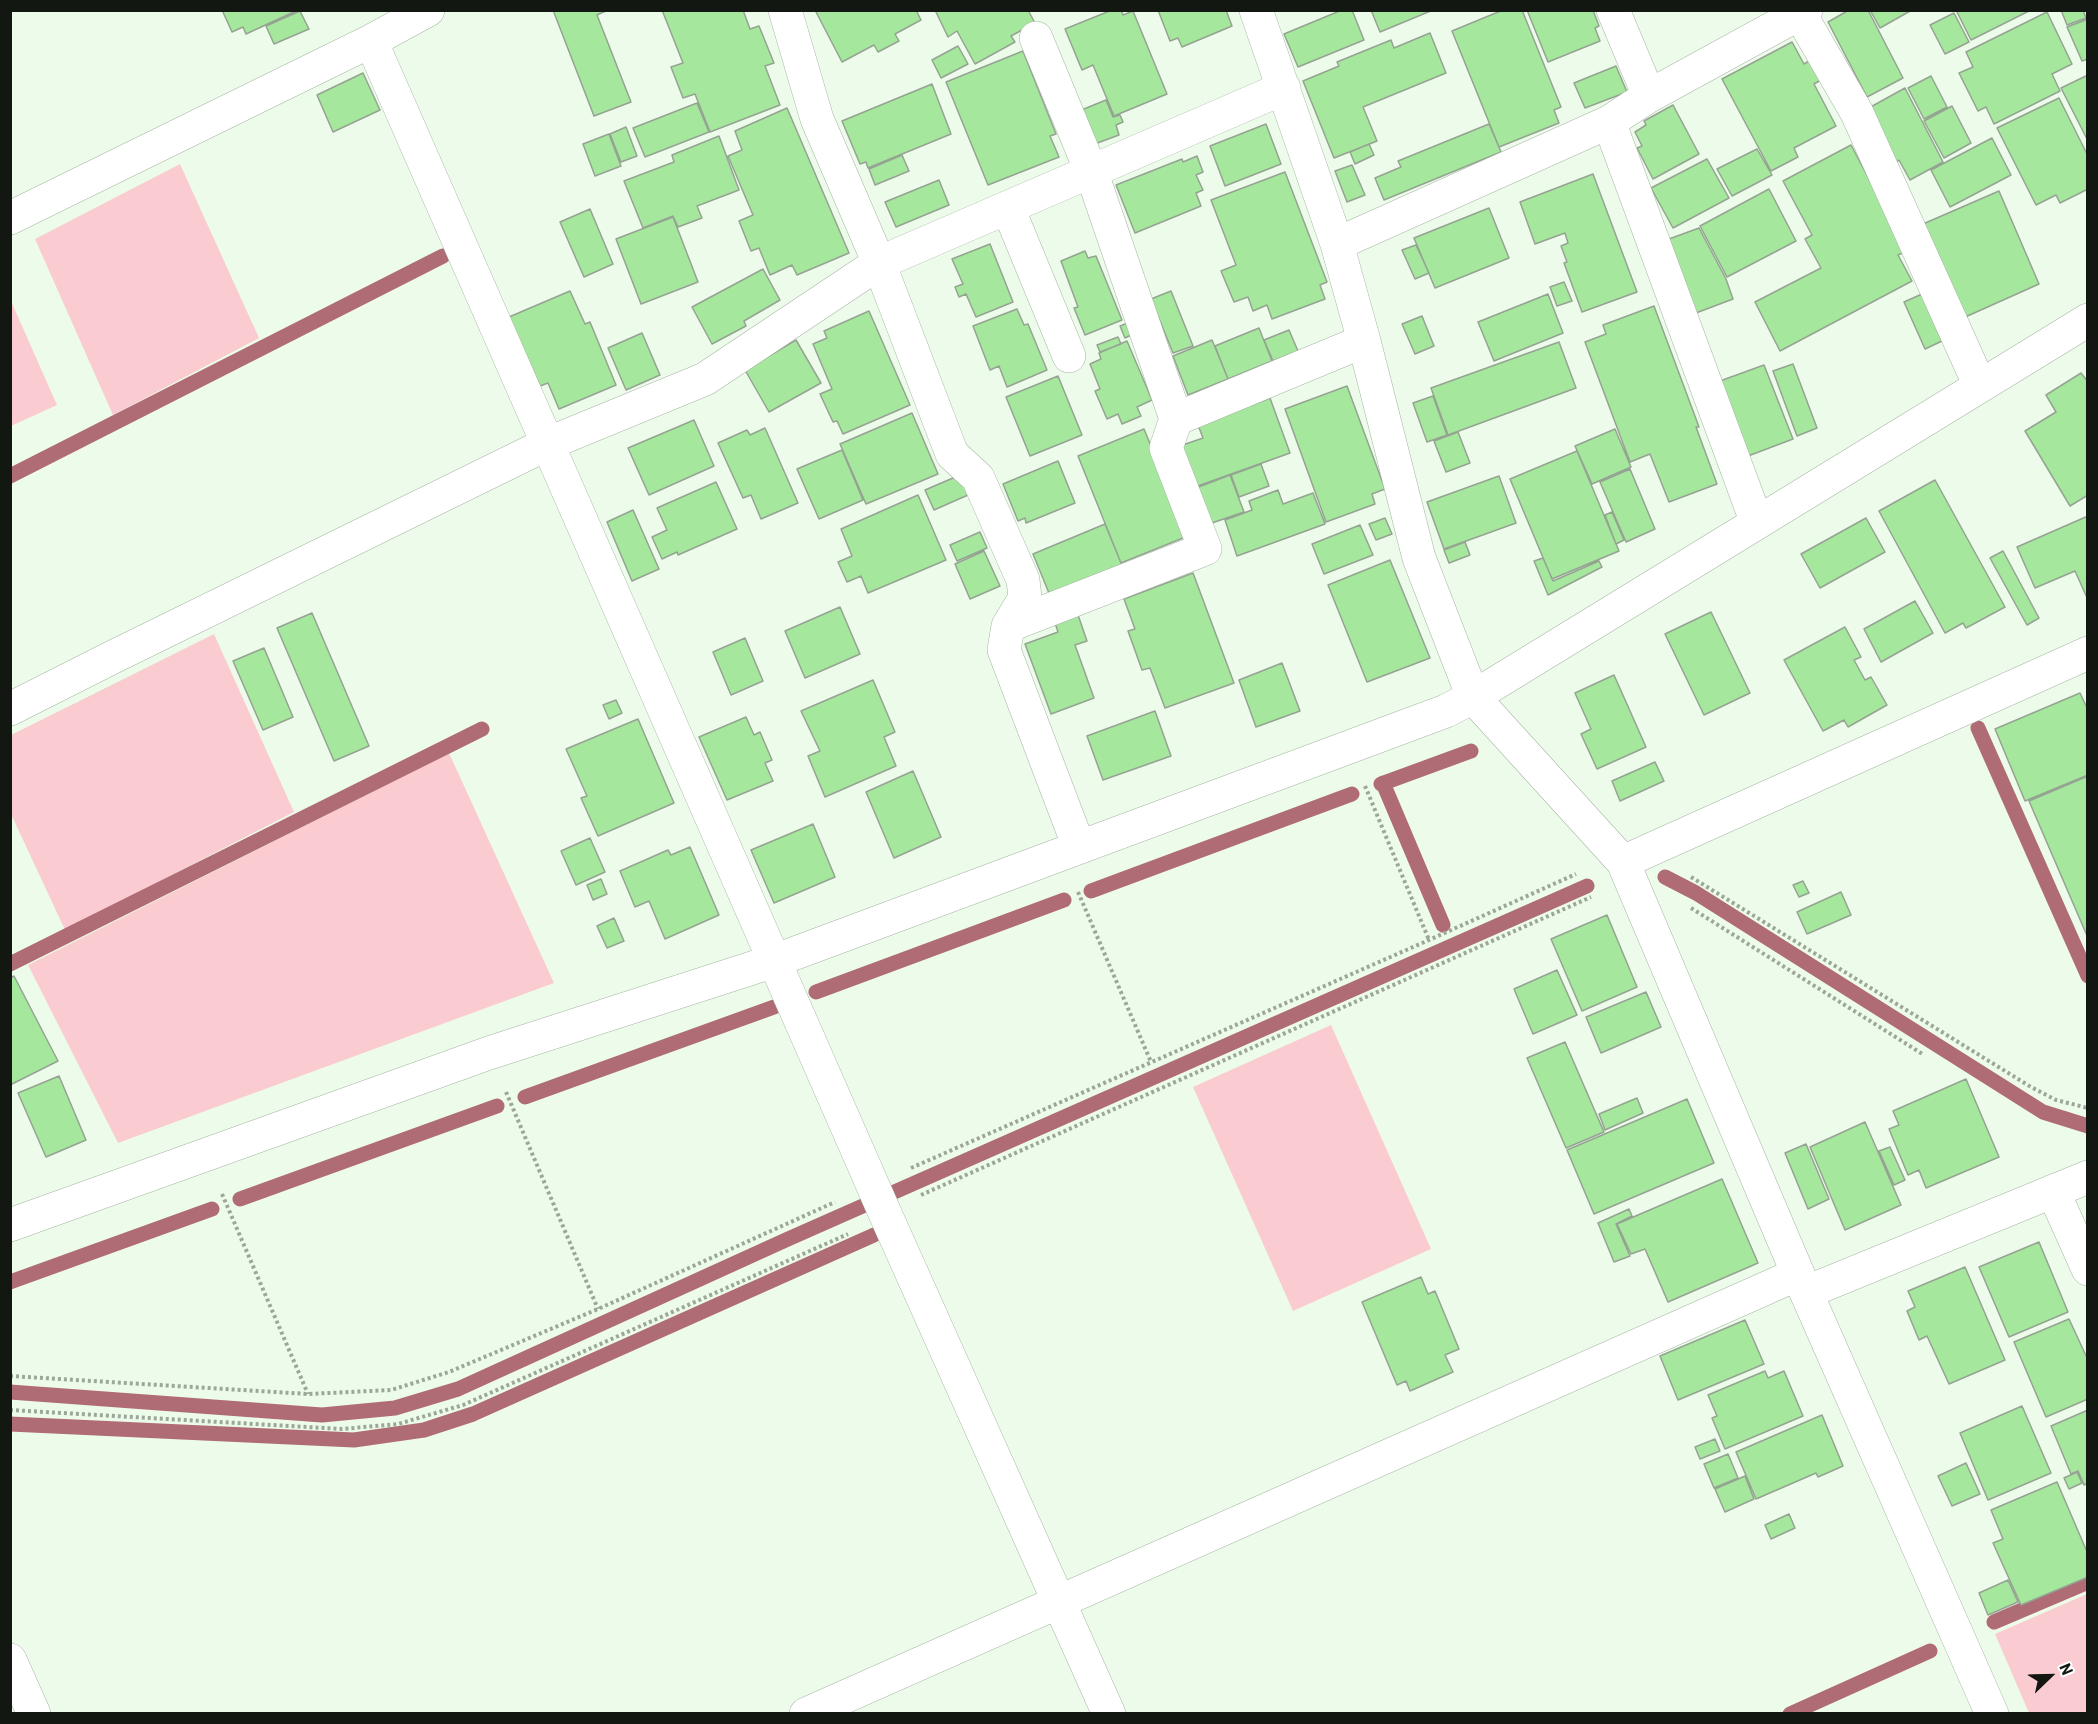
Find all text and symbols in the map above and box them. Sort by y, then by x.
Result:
north arrow [2020,1646,2080,1706]
text: N [2056,1660,2078,1677]

